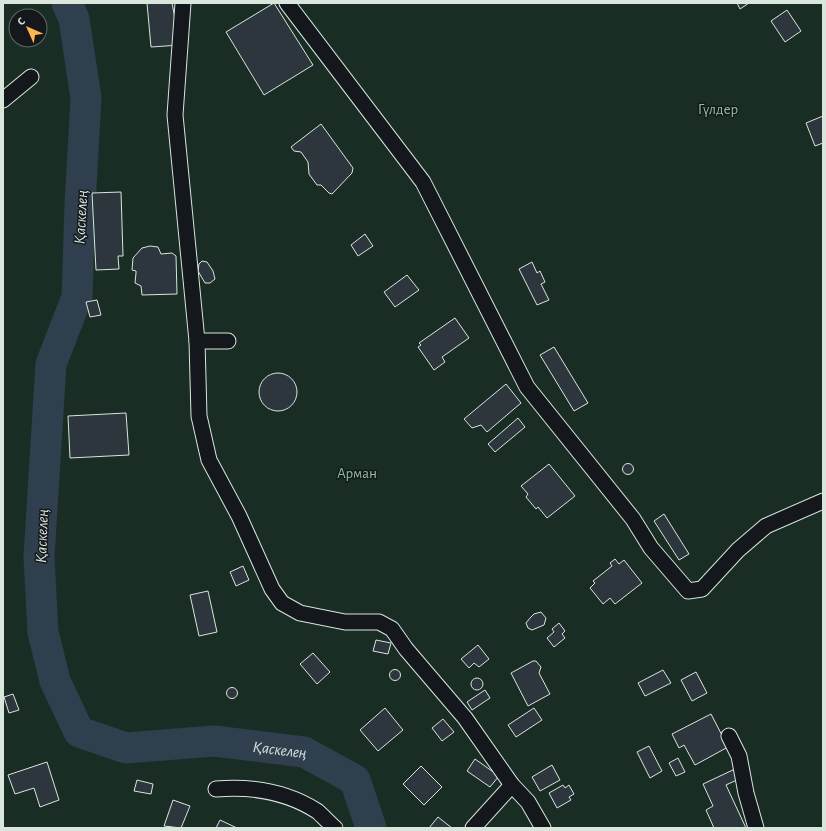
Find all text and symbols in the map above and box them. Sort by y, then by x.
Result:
north arrow [8,8,48,48]
text: С [15,15,27,27]
park label: Гүлдер [698,102,739,117]
water label: Қаскелең [72,189,90,245]
park label: Арман [337,466,377,481]
water label: Қаскелең [33,508,51,563]
water label: Қаскелең [252,739,308,761]

